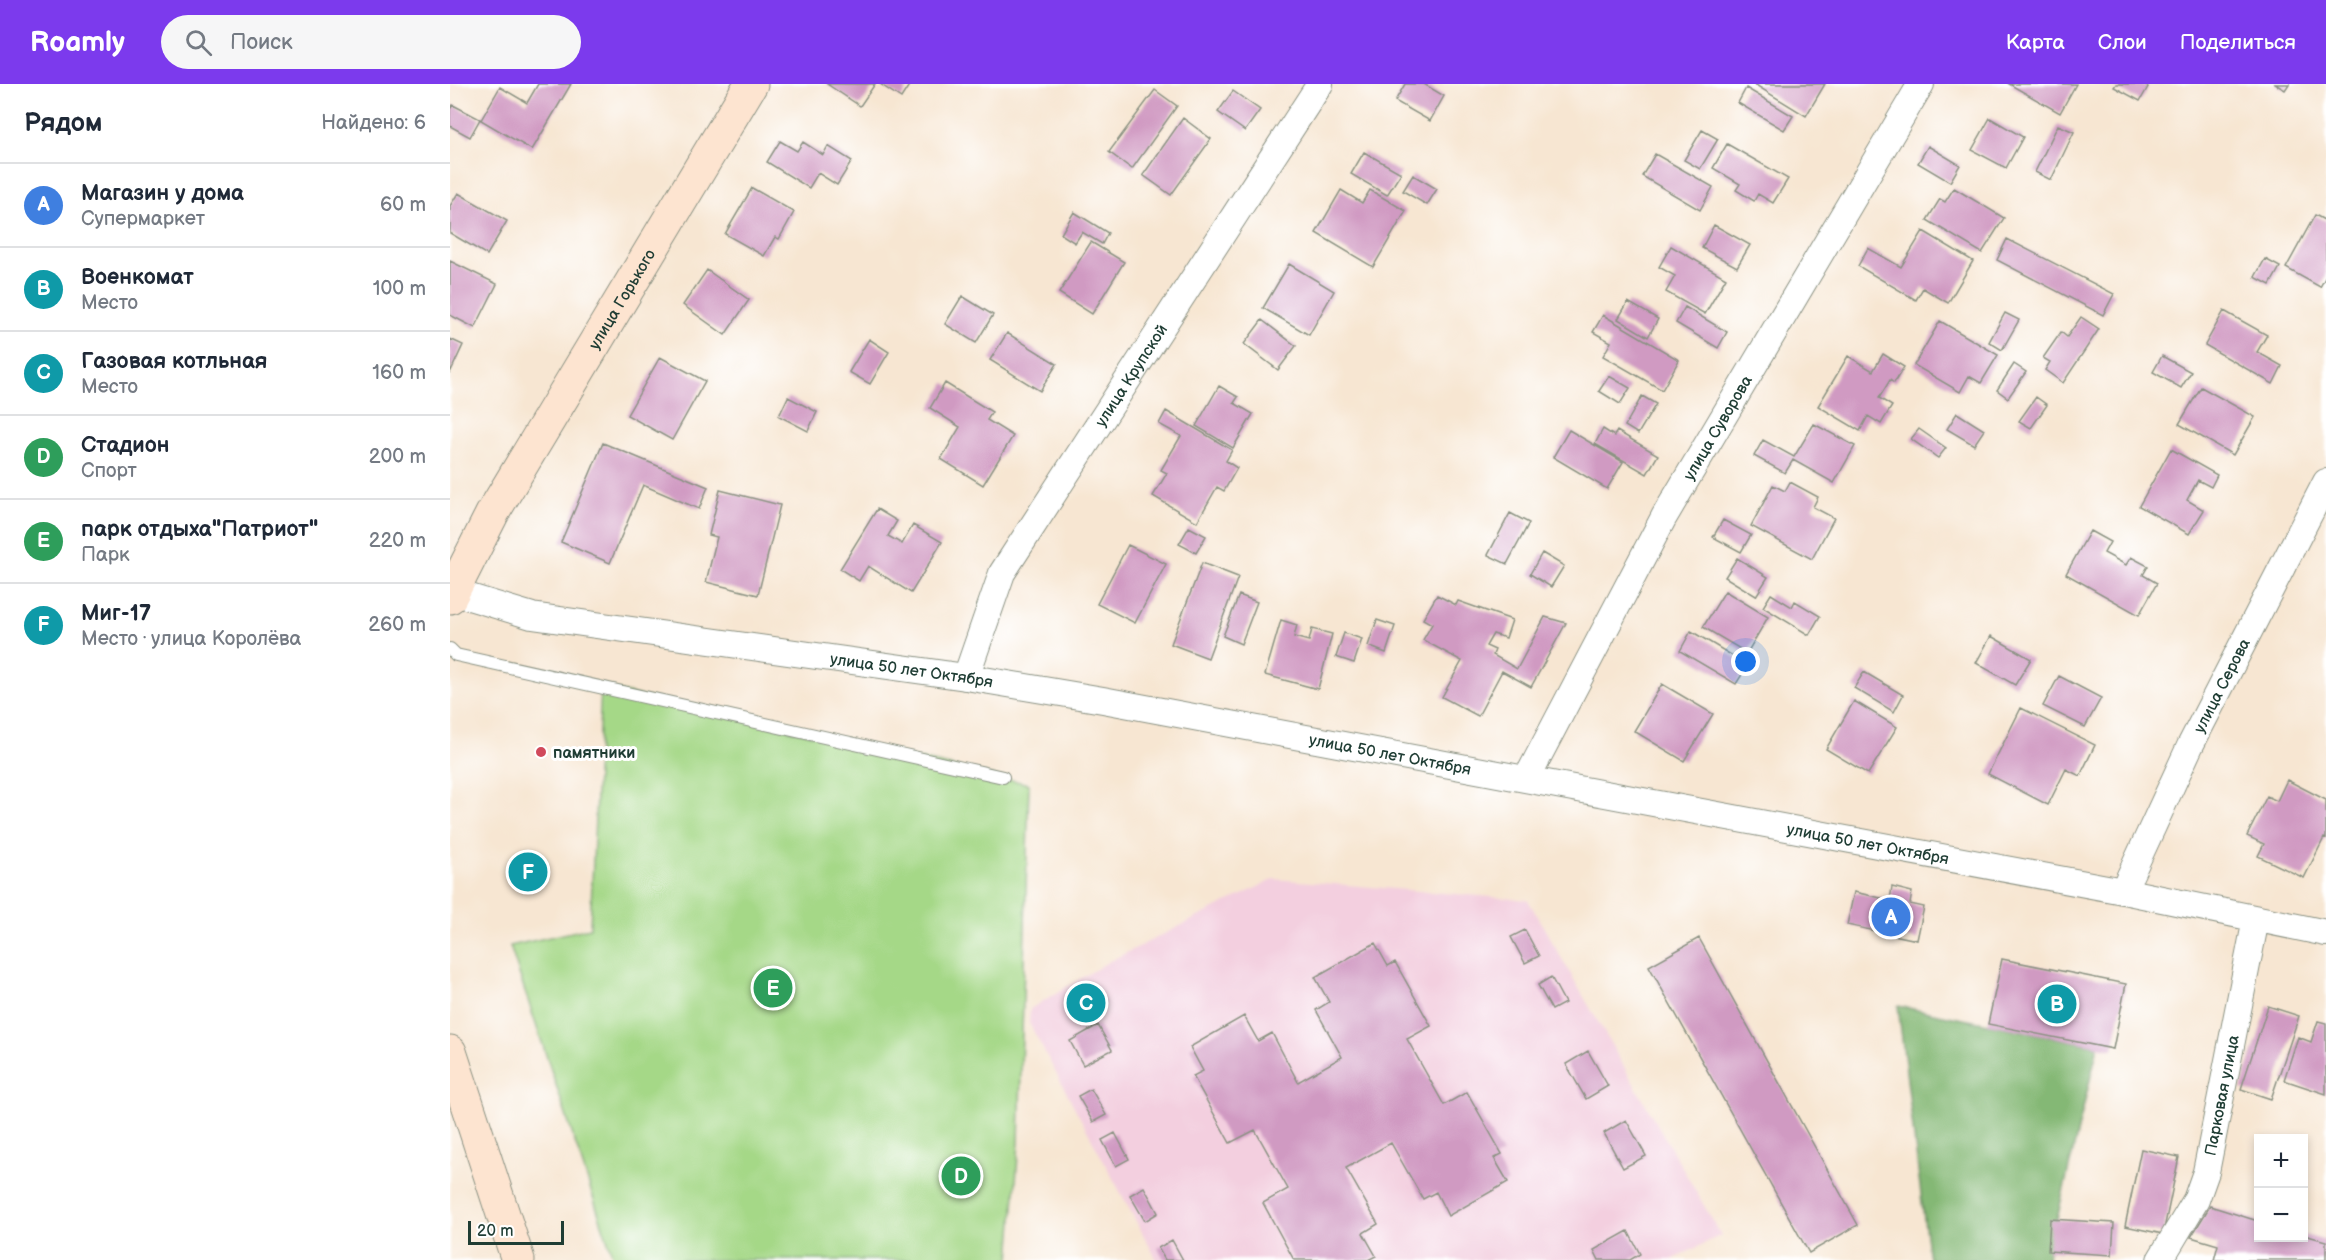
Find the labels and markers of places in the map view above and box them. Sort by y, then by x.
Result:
place label: памятники [553,744,635,763]
marker: памятники [534,745,548,759]
pin: F [508,850,548,894]
pin: A [1872,894,1910,940]
pin: E [754,966,792,1010]
pin: C [1066,980,1106,1026]
pin: B [2038,982,2076,1026]
pin: D [942,1154,980,1198]

